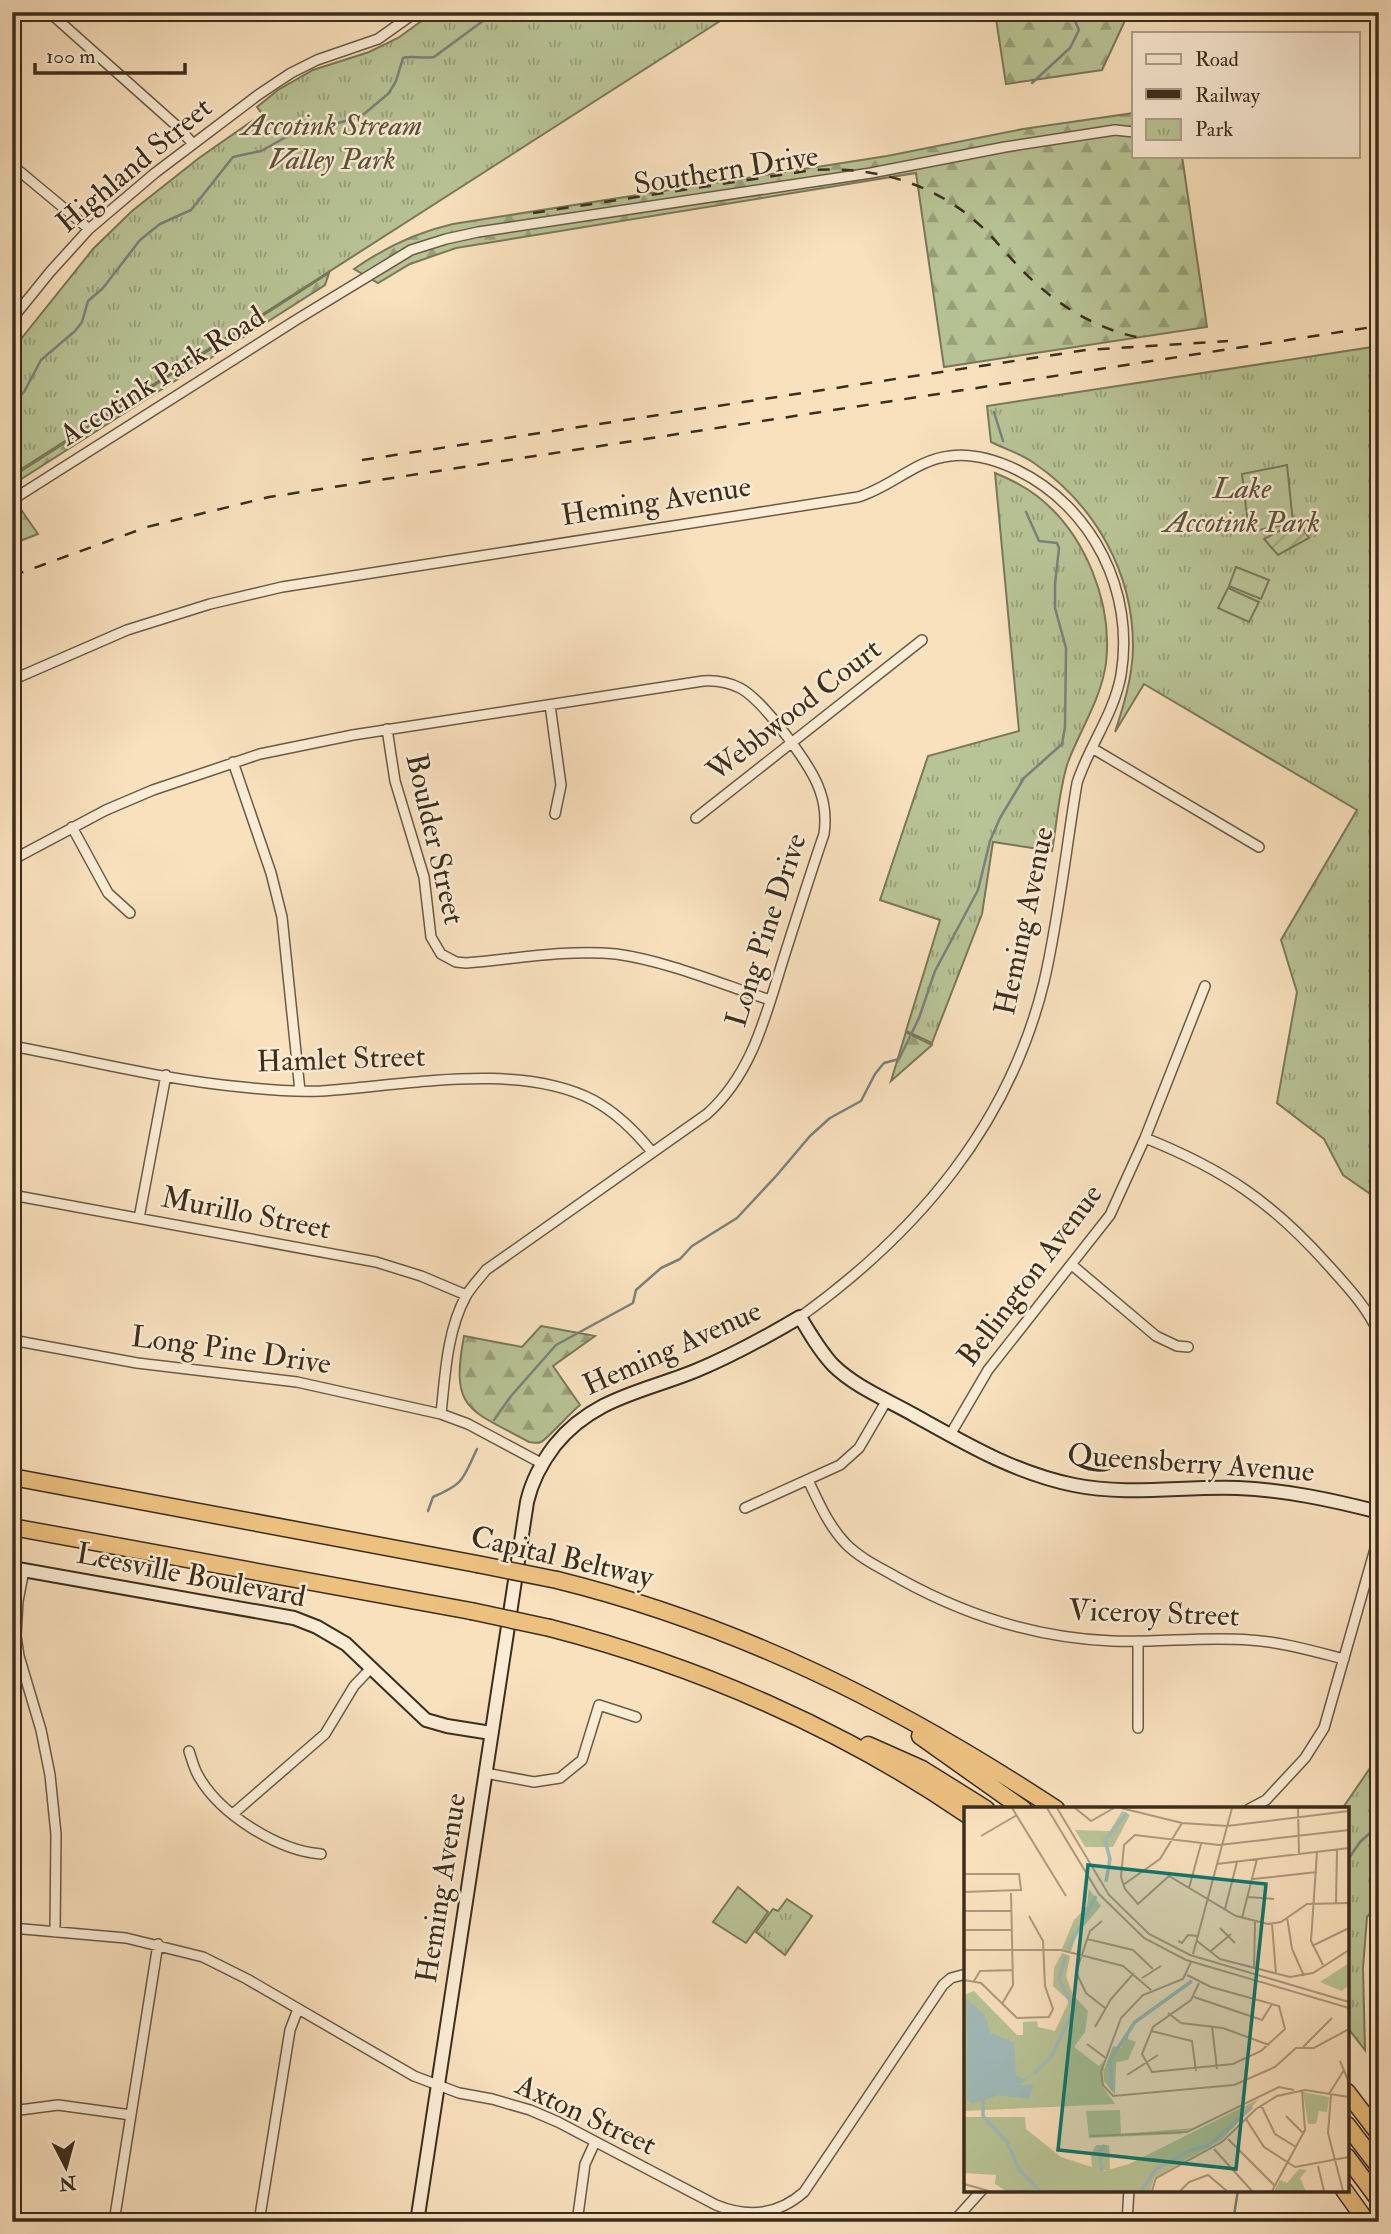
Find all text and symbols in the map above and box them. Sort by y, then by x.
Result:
scale bar [35,32,186,76]
legend [1132,32,1360,158]
text: 100 m [46,43,96,70]
text: Road [1195,46,1240,73]
text: Railway [1195,82,1261,109]
street label: Highland Street [49,89,220,241]
park label: Accotink Stream Valley Park [239,107,422,178]
text: Park [1195,116,1233,143]
street label: Southern Drive [631,137,821,203]
street label: Accotink Park Road [52,298,272,454]
street label: Heming Avenue [559,468,753,534]
park label: Lake Accotink Park [1161,470,1320,541]
street label: Webbwood Court [699,630,889,790]
street label: Boulder Street [397,750,473,928]
street label: Heming Avenue [986,824,1062,1018]
street label: Long Pine Drive [717,829,815,1031]
street label: Hamlet Street [256,1038,426,1080]
street label: Bellington Avenue [949,1177,1111,1373]
street label: Murillo Street [158,1178,334,1248]
street label: Heming Avenue [577,1292,767,1404]
street label: Long Pine Drive [129,1318,333,1382]
street label: Queensberry Avenue [1066,1436,1316,1490]
street label: Capital Beltway [467,1518,658,1596]
street label: Leesville Boulevard [73,1535,309,1615]
street label: Viceroy Street [1068,1592,1240,1634]
street label: Heming Avenue [408,1791,474,1985]
inset map [964,1807,1349,2192]
street label: Axton Street [509,2066,662,2164]
north arrow [32,2132,102,2202]
text: N [57,2170,78,2196]

